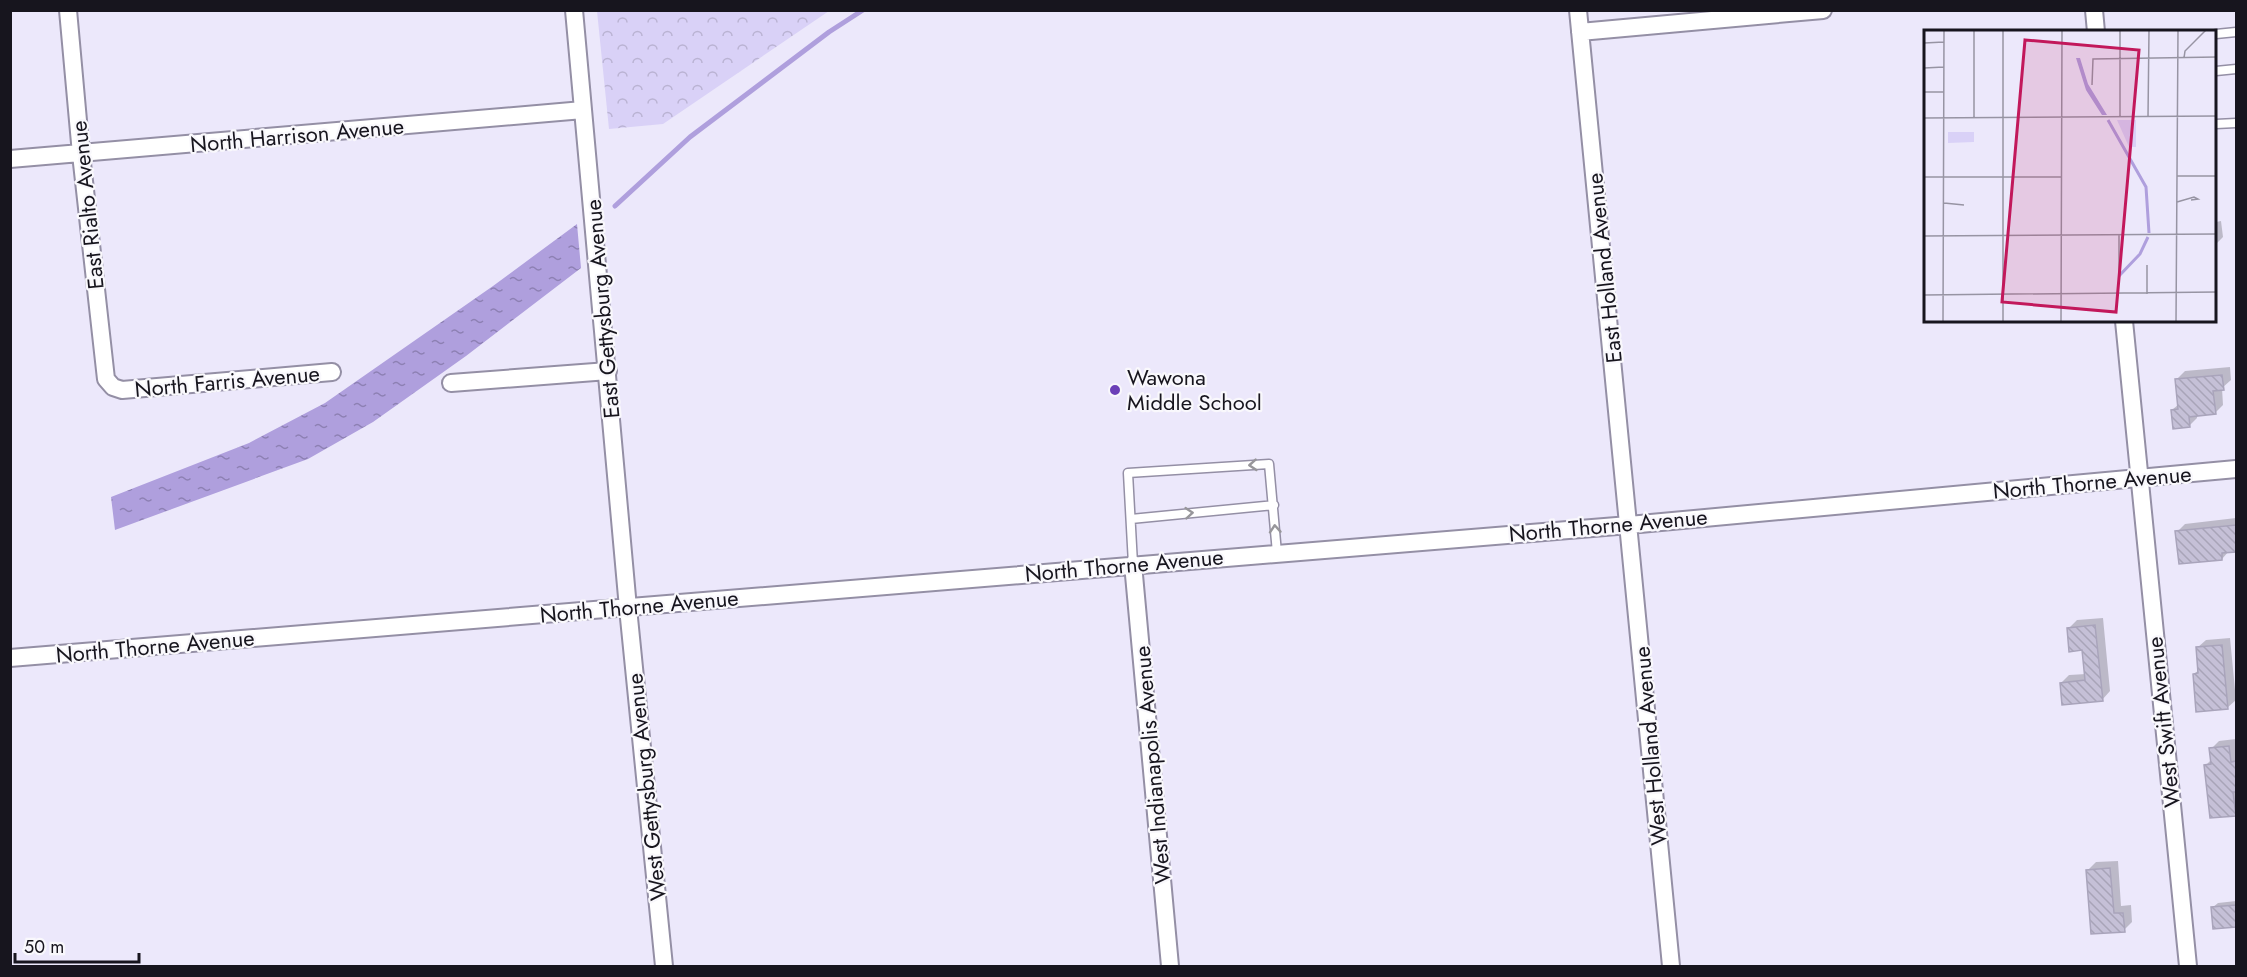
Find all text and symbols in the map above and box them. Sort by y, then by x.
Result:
inset map [1924,30,2217,322]
street label: North Harrison Avenue [189,110,405,160]
street label: East Rialto Avenue [62,119,112,291]
street label: East Holland Avenue [1578,171,1630,365]
street label: East Gettysburg Avenue [576,198,628,420]
street label: North Farris Avenue [133,357,321,405]
place label: Wawona Middle School [1127,361,1262,418]
marker: Wawona Middle School [1108,383,1122,397]
street label: North Thorne Avenue [1991,457,2193,507]
one-way arrow [1248,458,1257,471]
street label: North Thorne Avenue [1507,500,1709,550]
one-way arrow [1184,507,1193,520]
one-way arrow [1269,525,1282,534]
street label: North Thorne Avenue [1023,540,1225,590]
street label: North Thorne Avenue [538,581,740,631]
street label: North Thorne Avenue [54,621,256,671]
street label: West Swift Avenue [2138,635,2188,809]
street label: West Indianapolis Avenue [1126,644,1178,886]
street label: West Holland Avenue [1625,645,1675,847]
street label: West Gettysburg Avenue [618,672,674,902]
scale bar [15,926,140,964]
text: 50 m [24,934,64,960]

